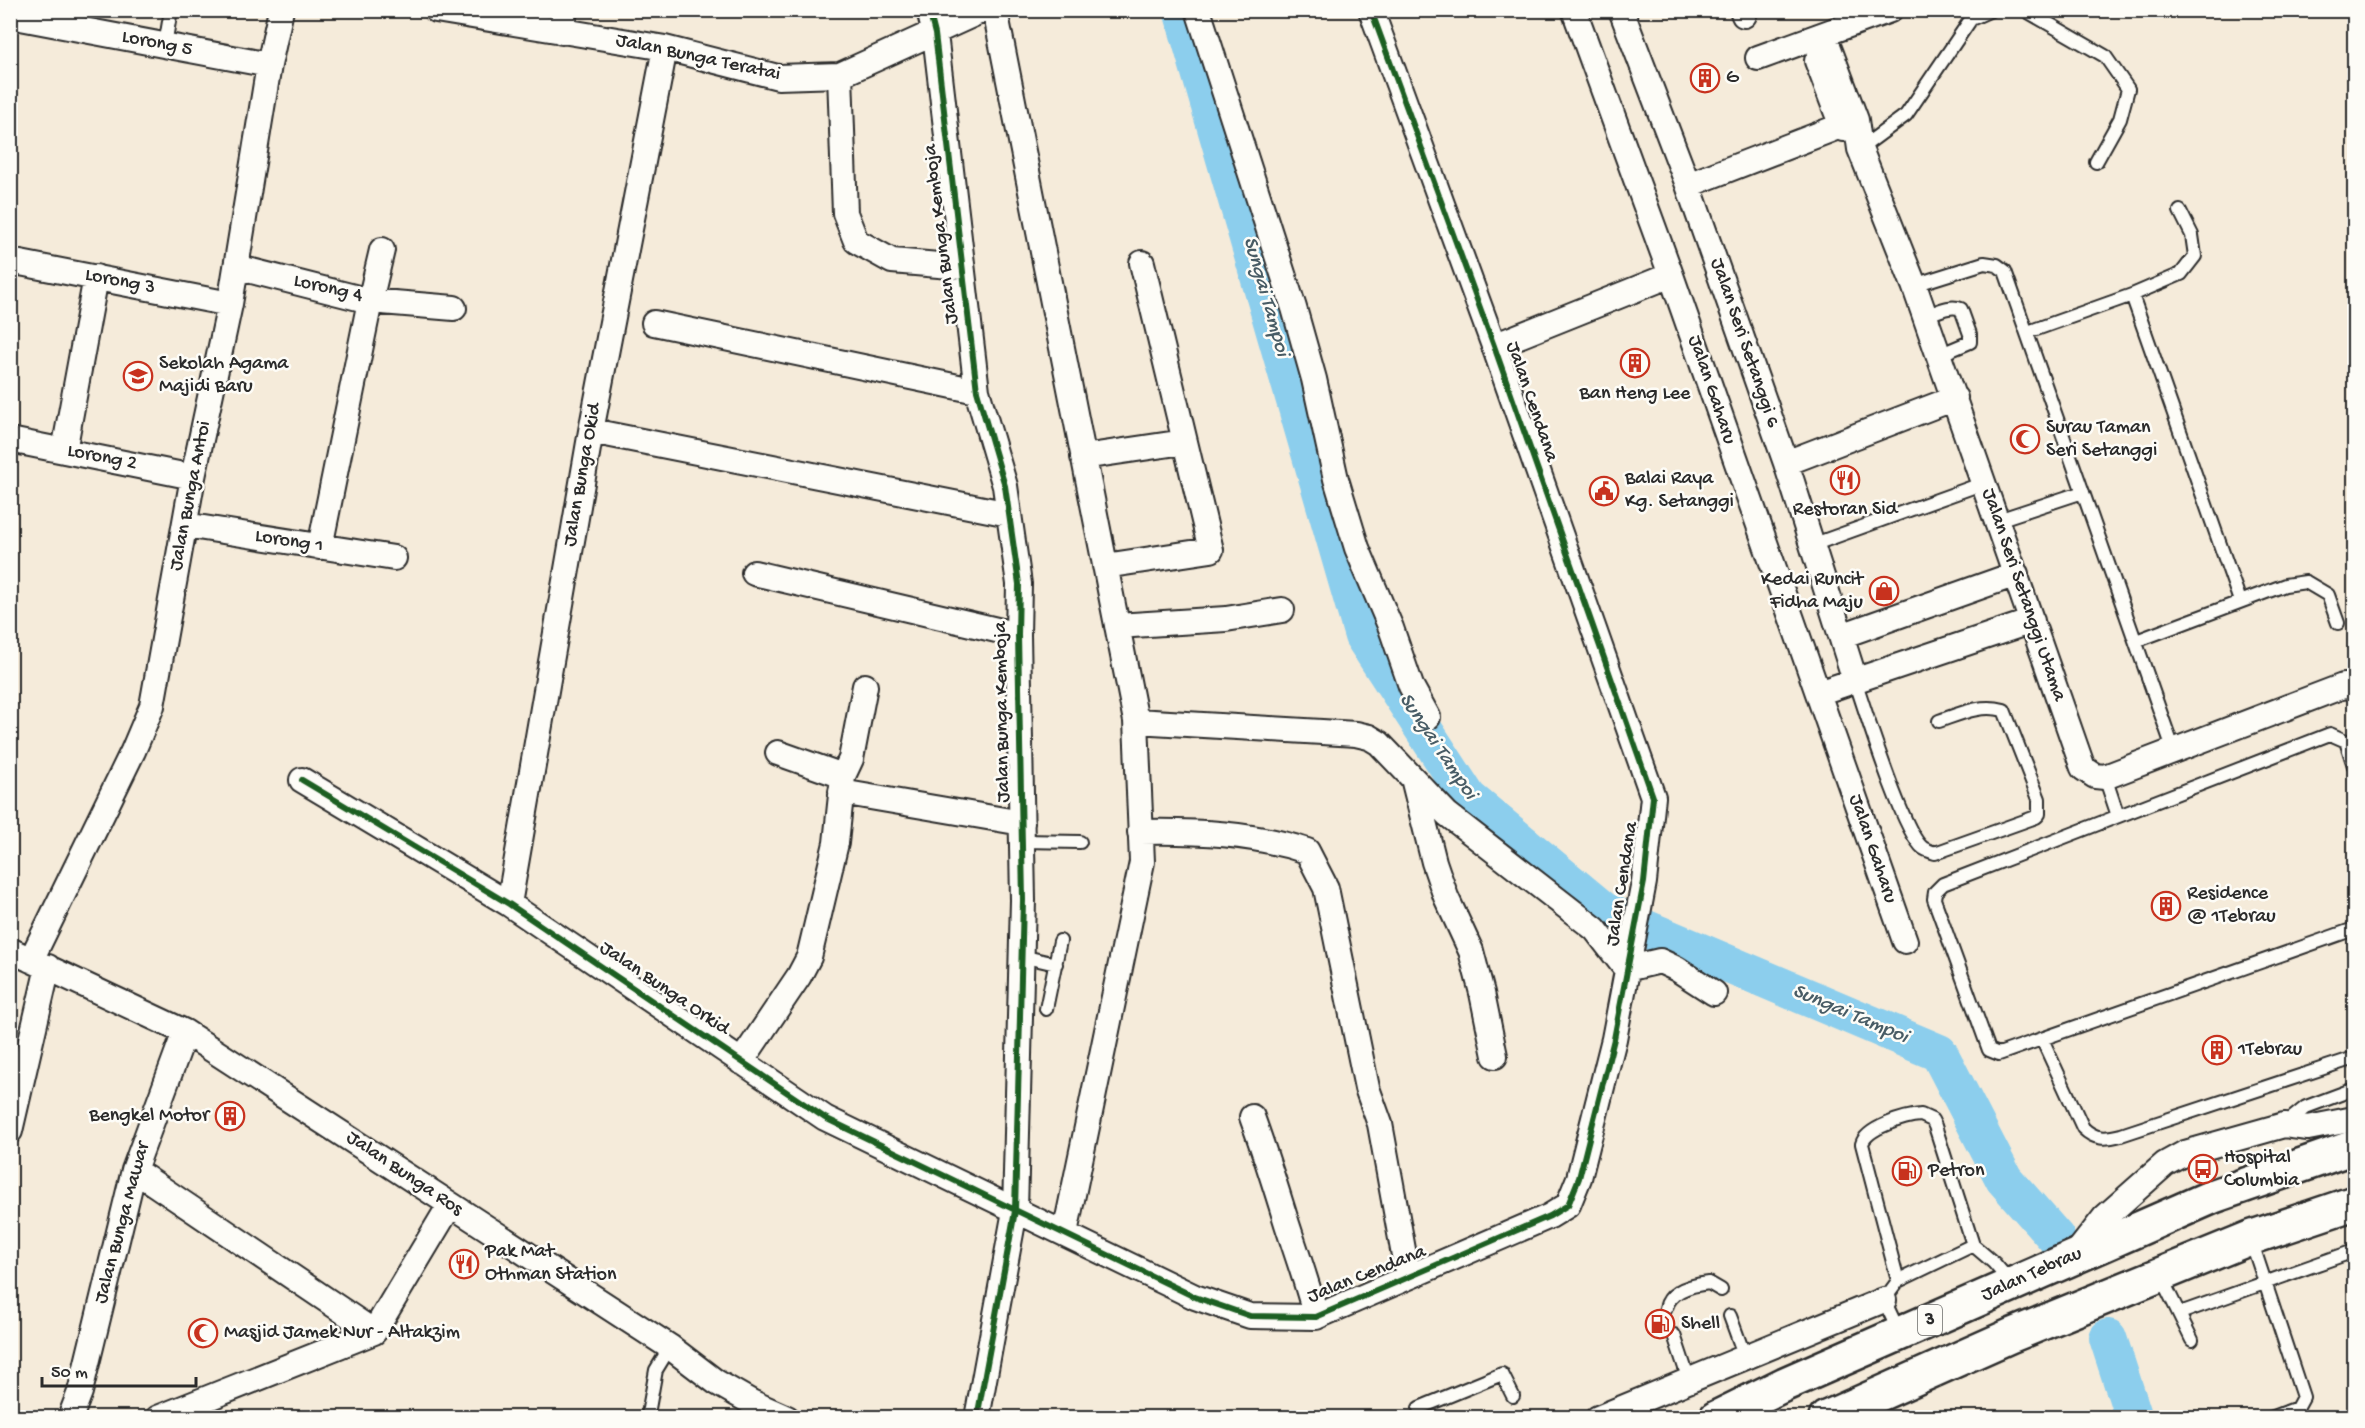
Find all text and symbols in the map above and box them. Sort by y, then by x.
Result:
street label: Lorong 5 [120,26,194,62]
street label: Jalan Bunga Teratai [614,29,782,87]
building icon: G [1689,62,1721,94]
place label: G [1726,67,1740,90]
street label: Jalan Bunga Kemboja [919,142,964,325]
water label: Sungai Tampoi [1236,234,1295,362]
street label: Jalan Seri Setanggi 6 [1704,255,1784,431]
street label: Lorong 3 [83,264,157,300]
street label: Lorong 4 [291,270,365,308]
street label: Jalan Gaharu [1682,333,1741,448]
street label: Jalan Cendana [1500,339,1563,466]
building icon: Ban Heng Lee [1619,347,1651,379]
place label: Sekolah Agama Majidi Baru [159,353,289,399]
school or university icon: Sekolah Agama Majidi Baru [122,360,154,392]
place label: Ban Heng Lee [1579,383,1691,406]
street label: Jalan Bunga Okid [559,399,607,548]
place label: Surau Taman Seri Setanggi [2046,417,2157,463]
street label: Jalan Bunga Antoi [165,419,217,573]
mosque icon: Surau Taman Seri Setanggi [2009,423,2041,455]
street label: Lorong 2 [65,440,139,476]
restaurant icon: Restoran Sid [1829,464,1861,496]
place label: Balai Raya Kg. Setanggi [1624,468,1734,514]
public building icon: Balai Raya Kg. Setanggi [1588,475,1620,507]
street label: Jalan Seri Setanggi Utama [1976,486,2071,705]
place label: Restoran Sid [1793,499,1900,522]
street label: Lorong 1 [253,525,325,559]
place label: Kedai Runcit Fidha Maju [1761,569,1865,615]
shop icon: Kedai Runcit Fidha Maju [1868,575,1900,607]
street label: Jalan Bunga Kemboja [990,620,1016,803]
water label: Sungai Tampoi [1392,689,1483,807]
street label: Jalan Gaharu [1843,792,1902,907]
street label: Jalan Cendana [1602,819,1644,948]
place label: Residence @ 1Tebrau [2187,883,2276,929]
building icon: Residence @ 1Tebrau [2150,890,2182,922]
street label: Jalan Bunga Orkid [595,937,735,1042]
water label: Sungai Tampoi [1788,979,1914,1052]
building icon: 1Tebrau [2201,1034,2233,1066]
place label: 1Tebrau [2237,1039,2303,1062]
building icon: Bengkel Motor [214,1100,246,1132]
place label: Bengkel Motor [88,1105,211,1128]
street label: Jalan Bunga Ros [341,1126,467,1222]
street label: Jalan Bunga Mawar [90,1138,156,1306]
place label: Hospital Columbia [2224,1147,2300,1193]
bus stop icon: Hospital Columbia [2187,1153,2219,1185]
fuel station icon: Petron [1891,1155,1923,1187]
place label: Petron [1927,1160,1985,1183]
street label: Jalan Cendana [1304,1240,1430,1309]
place label: Pak Mat Othman Station [484,1241,617,1287]
street label: Jalan Tebrau [1978,1242,2086,1307]
restaurant icon: Pak Mat Othman Station [448,1248,480,1280]
road number: 3 [1918,1305,1942,1335]
fuel station icon: Shell [1644,1308,1676,1340]
place label: Shell [1681,1313,1720,1336]
mosque icon: Masjid Jamek Nur - Altakzim [187,1317,219,1349]
place label: Masjid Jamek Nur - Altakzim [224,1322,460,1345]
scale bar [42,1350,196,1388]
text: 50 m [51,1363,88,1384]

